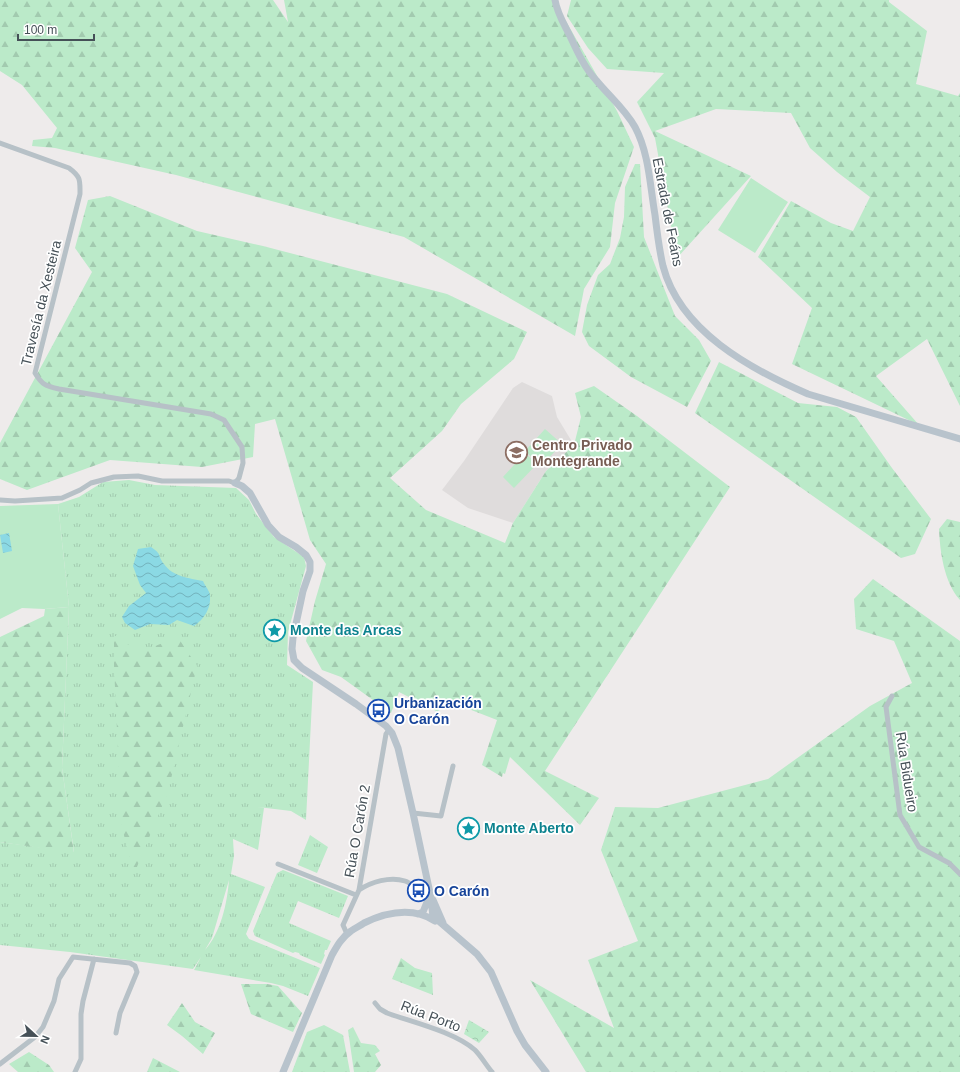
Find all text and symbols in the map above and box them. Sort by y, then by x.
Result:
scale bar [18,16,94,42]
text: 100 m [24,23,57,37]
street label: Estrada de Feáns [650,156,686,268]
street label: Travesía da Xesteira [18,238,64,367]
place label: Centro Privado Montegrande [532,437,632,469]
school or university icon: Centro Privado Montegrande [504,440,530,466]
place icon: Monte das Arcas [261,617,287,643]
place label: Monte das Arcas [290,622,402,638]
place label: Urbanización O Carón [394,695,482,727]
bus stop icon: Urbanización O Carón [365,698,391,724]
street label: Rúa Bidueiro [893,731,921,813]
street label: Rúa O Carón 2 [341,783,373,879]
place icon: Monte Aberto [455,815,481,841]
place label: Monte Aberto [484,820,574,836]
bus stop icon: O Carón [406,878,432,904]
place label: O Carón [434,883,489,899]
street label: Rúa Porto [399,997,463,1035]
north arrow [16,1016,56,1056]
text: N [38,1034,52,1046]

